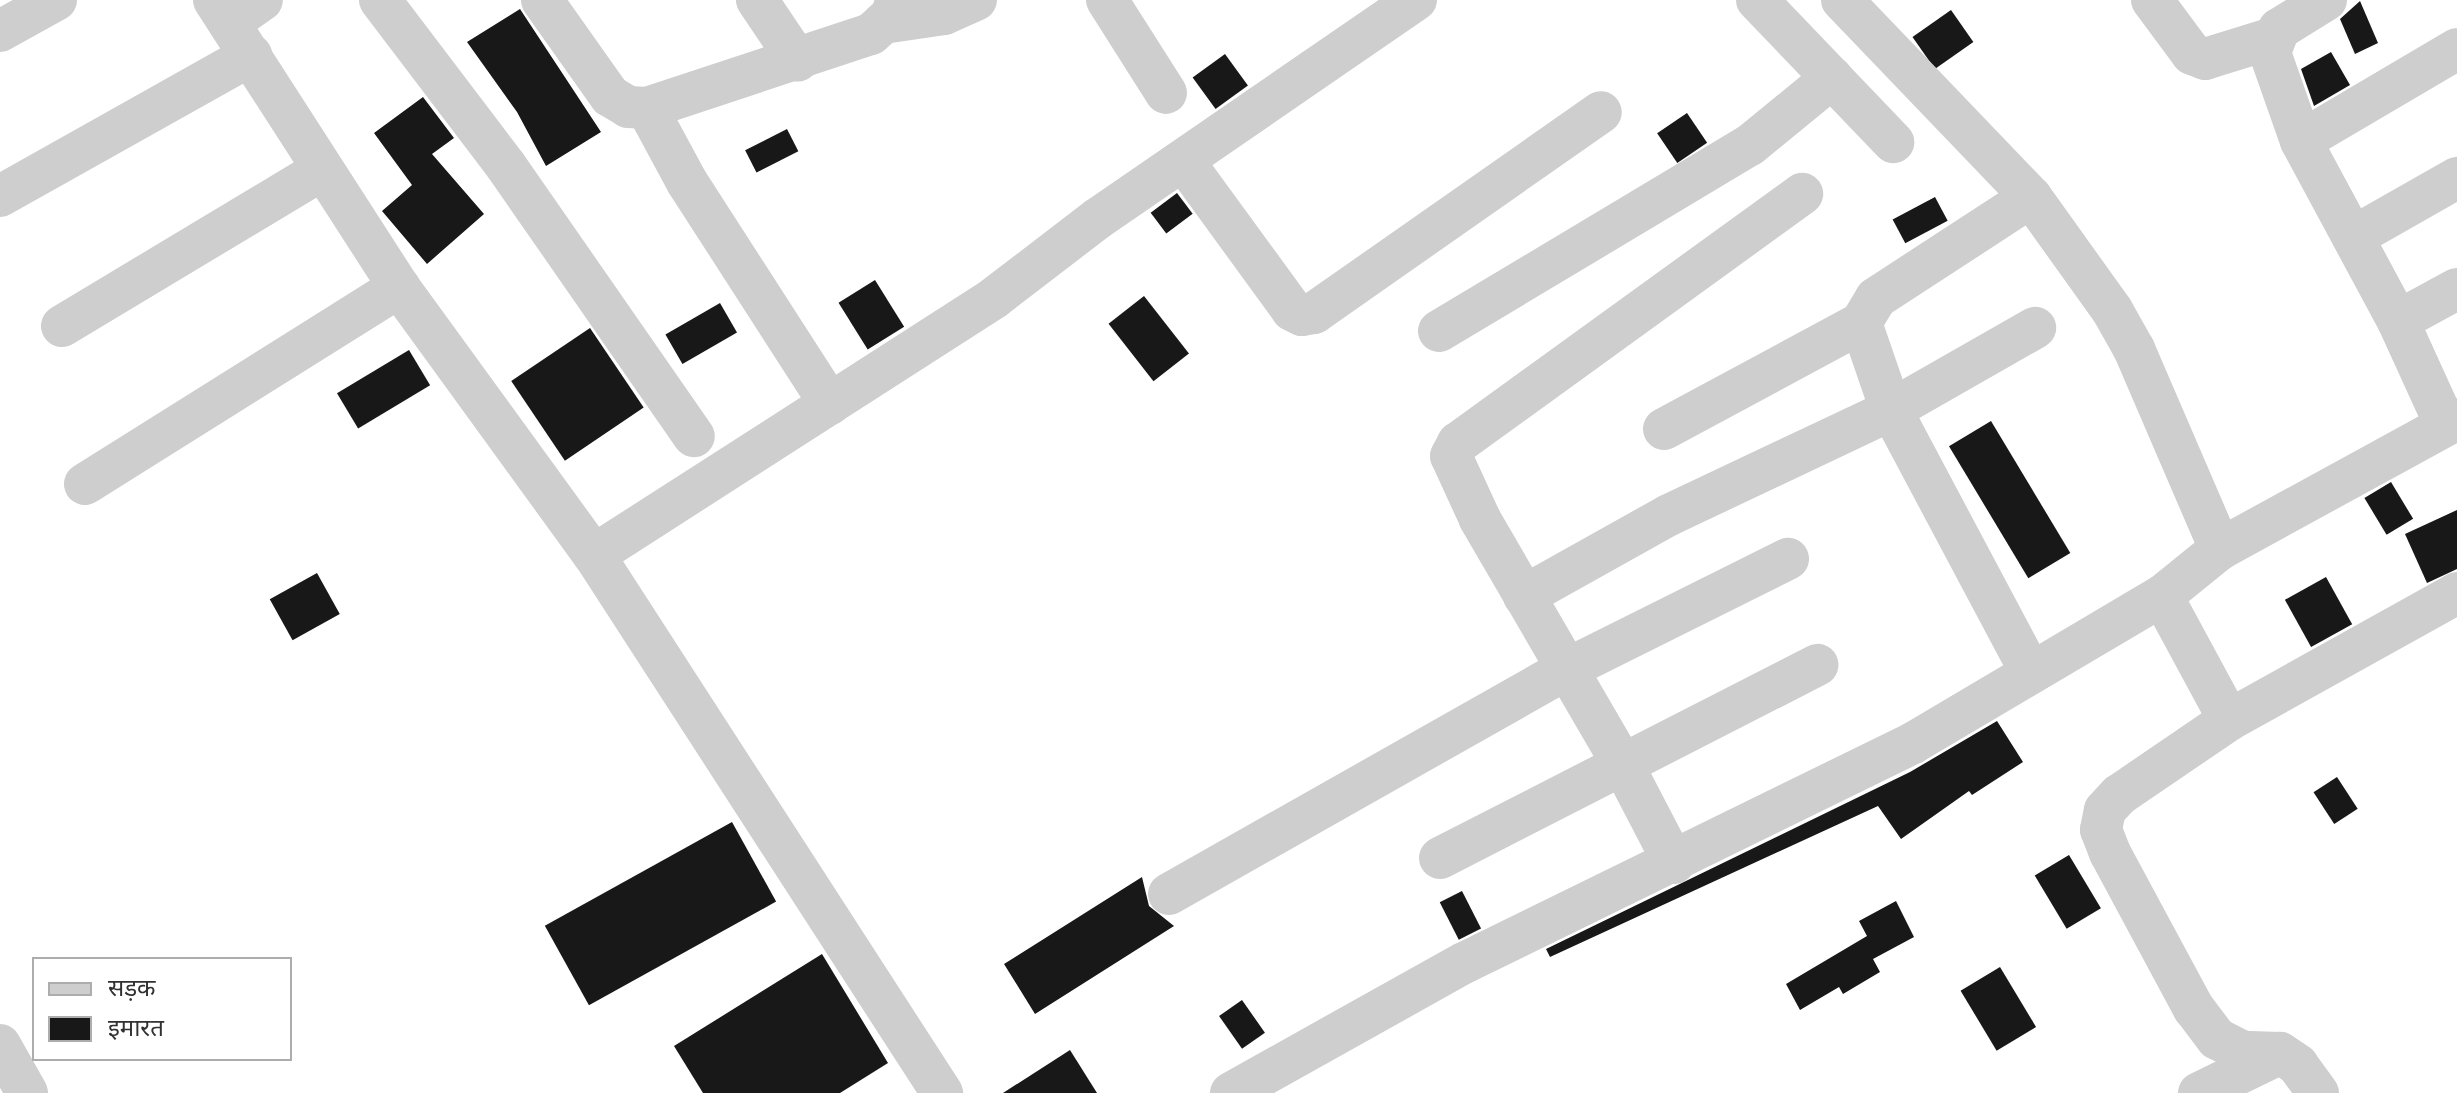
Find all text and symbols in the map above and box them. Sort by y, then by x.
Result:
legend [32,957,292,1061]
text: सड़क [108,972,156,1004]
text: इमारत [108,1012,164,1044]

